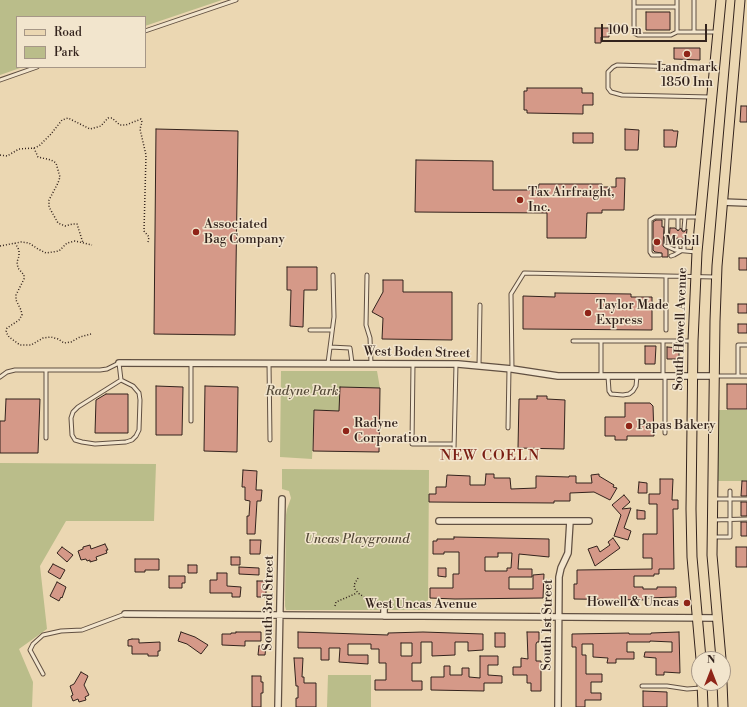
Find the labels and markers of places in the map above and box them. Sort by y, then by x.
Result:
marker: Landmark 1850 Inn [682,49,692,59]
place label: Landmark 1850 Inn [657,60,717,91]
place label: Tax Airfraight, Inc. [528,185,615,216]
marker: Tax Airfraight, Inc. [515,195,525,205]
place label: Associated Bag Company [204,217,285,248]
marker: Associated Bag Company [191,227,201,237]
place label: Mobil [665,234,699,250]
marker: Mobil [652,237,662,247]
place label: Taylor Made Express [596,298,669,329]
marker: Taylor Made Express [583,308,593,318]
place label: Radyne Corporation [354,416,427,447]
place label: Papas Bakery [637,418,716,434]
marker: Papas Bakery [624,421,634,431]
marker: Radyne Corporation [341,426,351,436]
place label: Howell & Uncas [587,595,679,611]
marker: Howell & Uncas [682,598,692,608]

